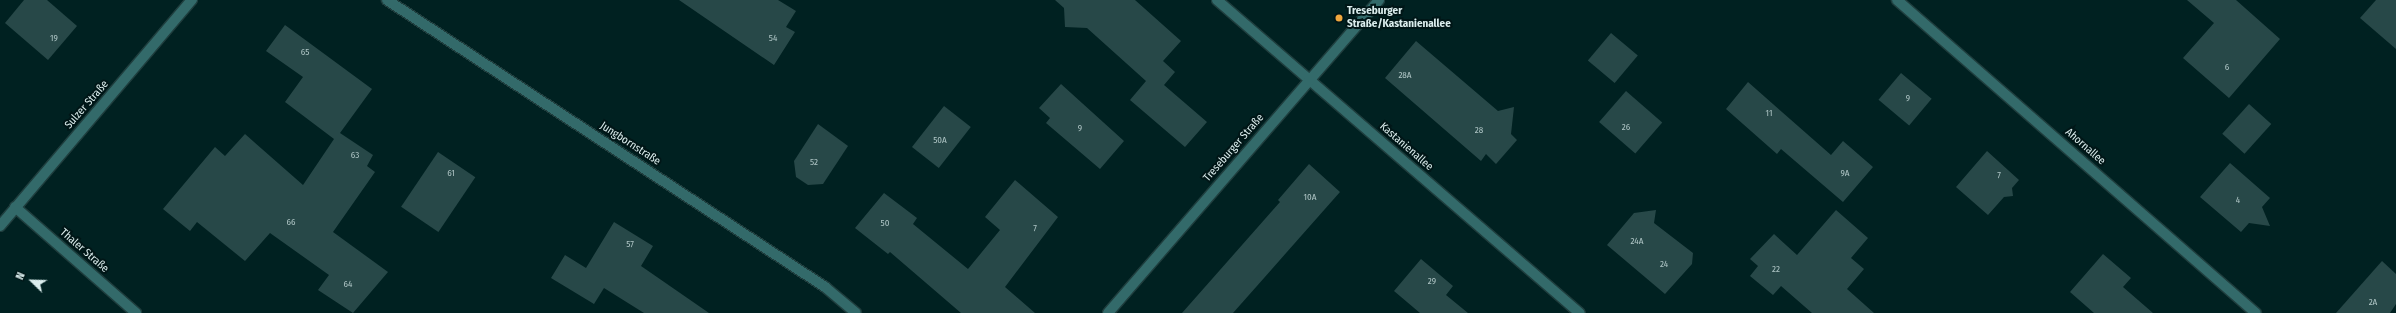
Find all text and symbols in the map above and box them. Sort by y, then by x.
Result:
place label: Treseburger Straße/Kastanienallee [1347,5,1451,31]
marker: Treseburger Straße/Kastanienallee [1334,13,1344,23]
house number: 19 [50,33,58,43]
house number: 54 [769,33,777,43]
house number: 65 [301,47,309,57]
house number: 6 [2225,62,2229,72]
house number: 28A [1398,70,1412,80]
street label: Sulzer Straße [62,78,112,132]
house number: 9 [1906,93,1910,103]
house number: 11 [1766,108,1772,118]
street label: Treseburger Straße [1201,111,1267,185]
street label: Jungbornstraße [597,120,663,168]
street label: Kastanienallee [1377,120,1435,174]
house number: 26 [1622,122,1630,132]
house number: 9 [1078,123,1082,133]
house number: 28 [1475,125,1483,135]
street label: Ahornallee [2062,126,2108,168]
house number: 50A [933,135,947,145]
house number: 63 [351,150,359,160]
house number: 52 [810,157,818,167]
house number: 61 [447,168,455,178]
house number: 9A [1840,168,1850,178]
house number: 7 [1997,170,2001,180]
house number: 10A [1304,192,1316,202]
house number: 4 [2236,195,2240,205]
house number: 66 [287,217,295,227]
house number: 50 [881,218,889,228]
house number: 7 [1033,223,1037,233]
street label: Thaler Straße [57,226,111,276]
house number: 24A [1631,236,1643,246]
house number: 57 [626,239,634,249]
house number: 24 [1660,259,1668,269]
north arrow [12,261,52,301]
house number: 22 [1772,264,1780,274]
text: N [13,271,28,282]
house number: 29 [1428,276,1436,286]
house number: 64 [344,279,352,289]
house number: 2A [2369,297,2377,307]

